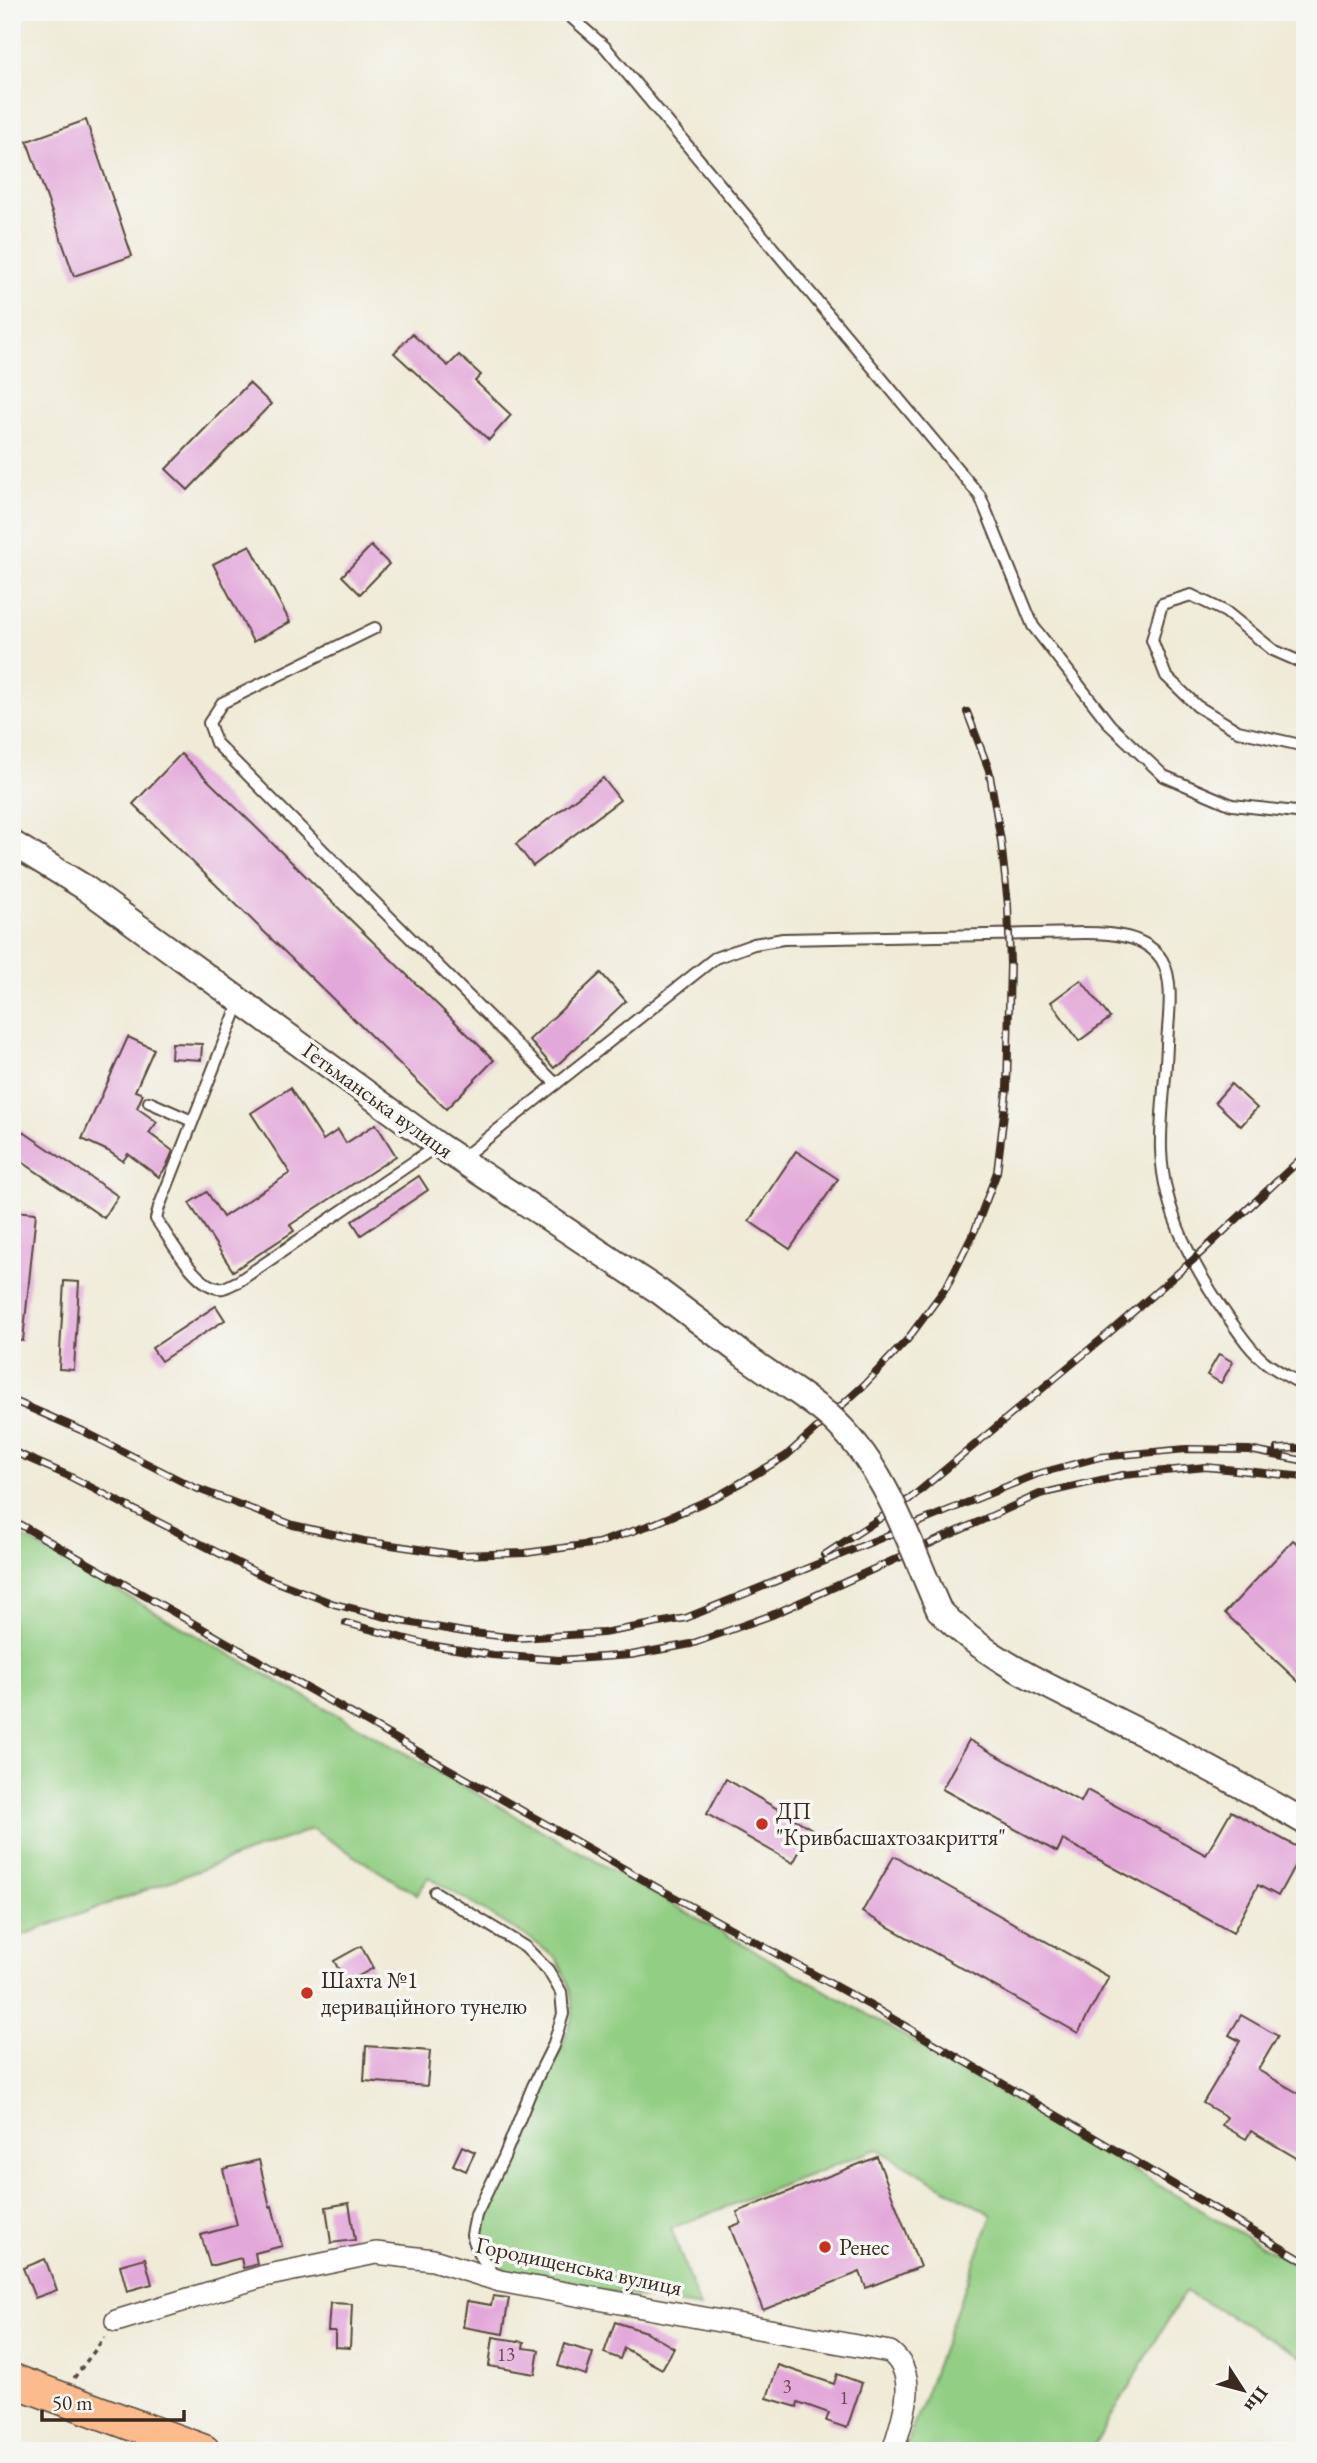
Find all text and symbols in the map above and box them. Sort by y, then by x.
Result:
street label: Гетьманська вулиця [297,1035,459,1165]
place label: ДП "Кривбасшахтозакриття" [776,1796,1006,1852]
marker: ДП "Кривбасшахтозакриття" [754,1816,770,1832]
place label: Шахта №1 дериваційного тунелю [321,1965,527,2021]
marker: Шахта №1 дериваційного тунелю [299,1985,315,2001]
street label: Городищенська вулиця [473,2229,685,2303]
place label: Ренес [839,2232,890,2262]
marker: Ренес [817,2239,833,2255]
house number: 13 [497,2342,515,2367]
north arrow [1208,2354,1278,2424]
house number: 3 [782,2374,792,2399]
scale bar [42,2379,184,2423]
text: Пн [1239,2382,1274,2418]
house number: 1 [839,2385,849,2410]
text: 50 m [52,2389,93,2416]

